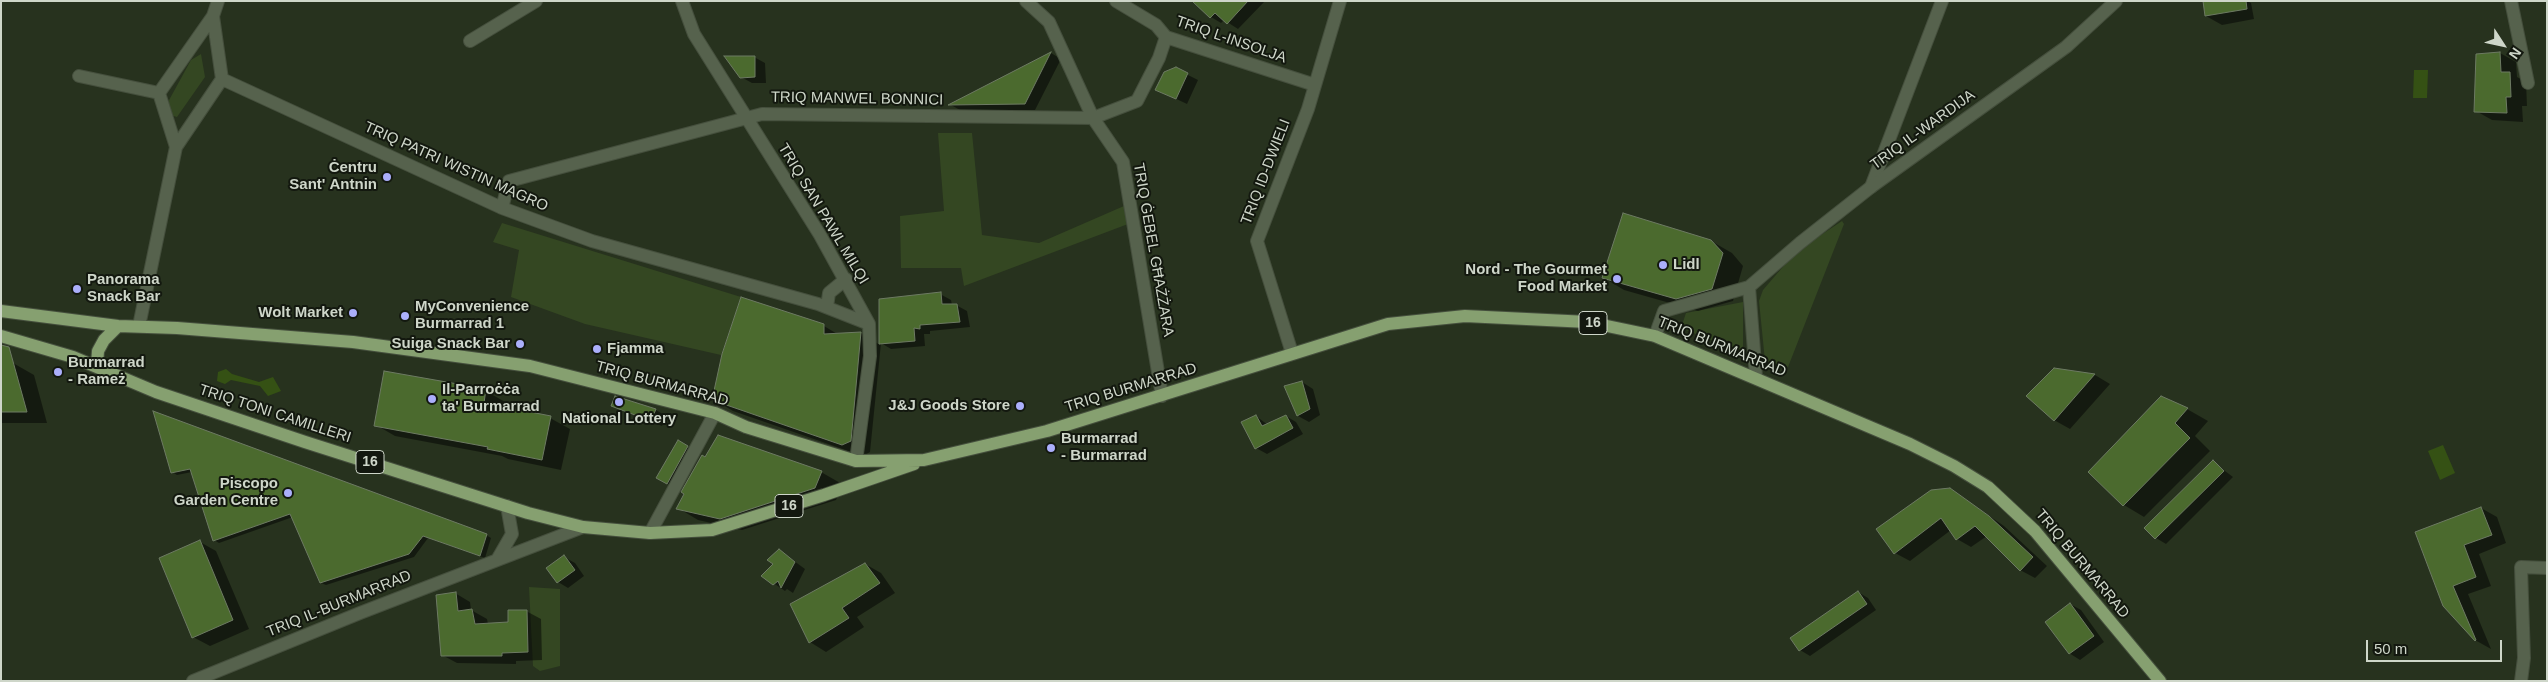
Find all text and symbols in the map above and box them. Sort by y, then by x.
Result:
street label: TRIQ L-INSOLJA [1173,13,1289,67]
north arrow [2478,20,2528,70]
text: N [2506,45,2525,62]
street label: TRIQ IL-WARDIJA [1867,86,1979,174]
street label: TRIQ MANWEL BONNICI [771,88,943,110]
street label: TRIQ ID-DWIELI [1238,117,1294,227]
street label: TRIQ PATRI WISTIN MAGRO [361,118,551,216]
street label: TRIQ SAN PAWL MILQI [774,140,872,288]
place label: Ċentru Sant' Antnin [289,159,377,194]
street label: TRIQ ĠEBEL GĦAŻŻARA [1129,162,1177,338]
marker: Ċentru Sant' Antnin [381,171,393,183]
place label: Lidl [1673,256,1700,274]
marker: Lidl [1657,259,1669,271]
place label: Nord - The Gourmet Food Market [1465,261,1607,296]
place label: Panorama Snack Bar [87,271,160,306]
marker: Nord - The Gourmet Food Market [1611,273,1623,285]
marker: Panorama Snack Bar [71,283,83,295]
place label: MyConvenience Burmarrad 1 [415,298,529,333]
place label: Wolt Market [258,304,343,322]
marker: Wolt Market [347,307,359,319]
marker: MyConvenience Burmarrad 1 [399,310,411,322]
road number: 16 [1579,312,1607,334]
street label: TRIQ BURMARRAD [1655,313,1789,381]
place label: Suiga Snack Bar [392,335,510,353]
marker: Suiga Snack Bar [514,338,526,350]
place label: Fjamma [607,340,664,358]
marker: Fjamma [591,343,603,355]
place label: Burmarrad - Rameż [68,354,145,389]
street label: TRIQ BURMARRAD [594,358,730,410]
street label: TRIQ BURMARRAD [1063,359,1199,417]
marker: Burmarrad - Rameż [52,366,64,378]
street label: TRIQ TONI CAMILLERI [197,381,353,447]
place label: Il-Parroċċa ta' Burmarrad [442,381,540,416]
marker: Il-Parroċċa ta' Burmarrad [426,393,438,405]
marker: National Lottery [613,396,625,408]
place label: J&J Goods Store [888,397,1010,415]
marker: J&J Goods Store [1014,400,1026,412]
place label: National Lottery [562,410,676,428]
place label: Burmarrad - Burmarrad [1061,430,1147,465]
marker: Burmarrad - Burmarrad [1045,442,1057,454]
road number: 16 [356,451,384,474]
place label: Piscopo Garden Centre [174,475,278,510]
marker: Piscopo Garden Centre [282,487,294,499]
road number: 16 [775,494,803,518]
street label: TRIQ BURMARRAD [2031,506,2133,622]
street label: TRIQ IL-BURMARRAD [264,567,414,641]
scale bar [2368,630,2504,662]
text: 50 m [2374,640,2407,657]

